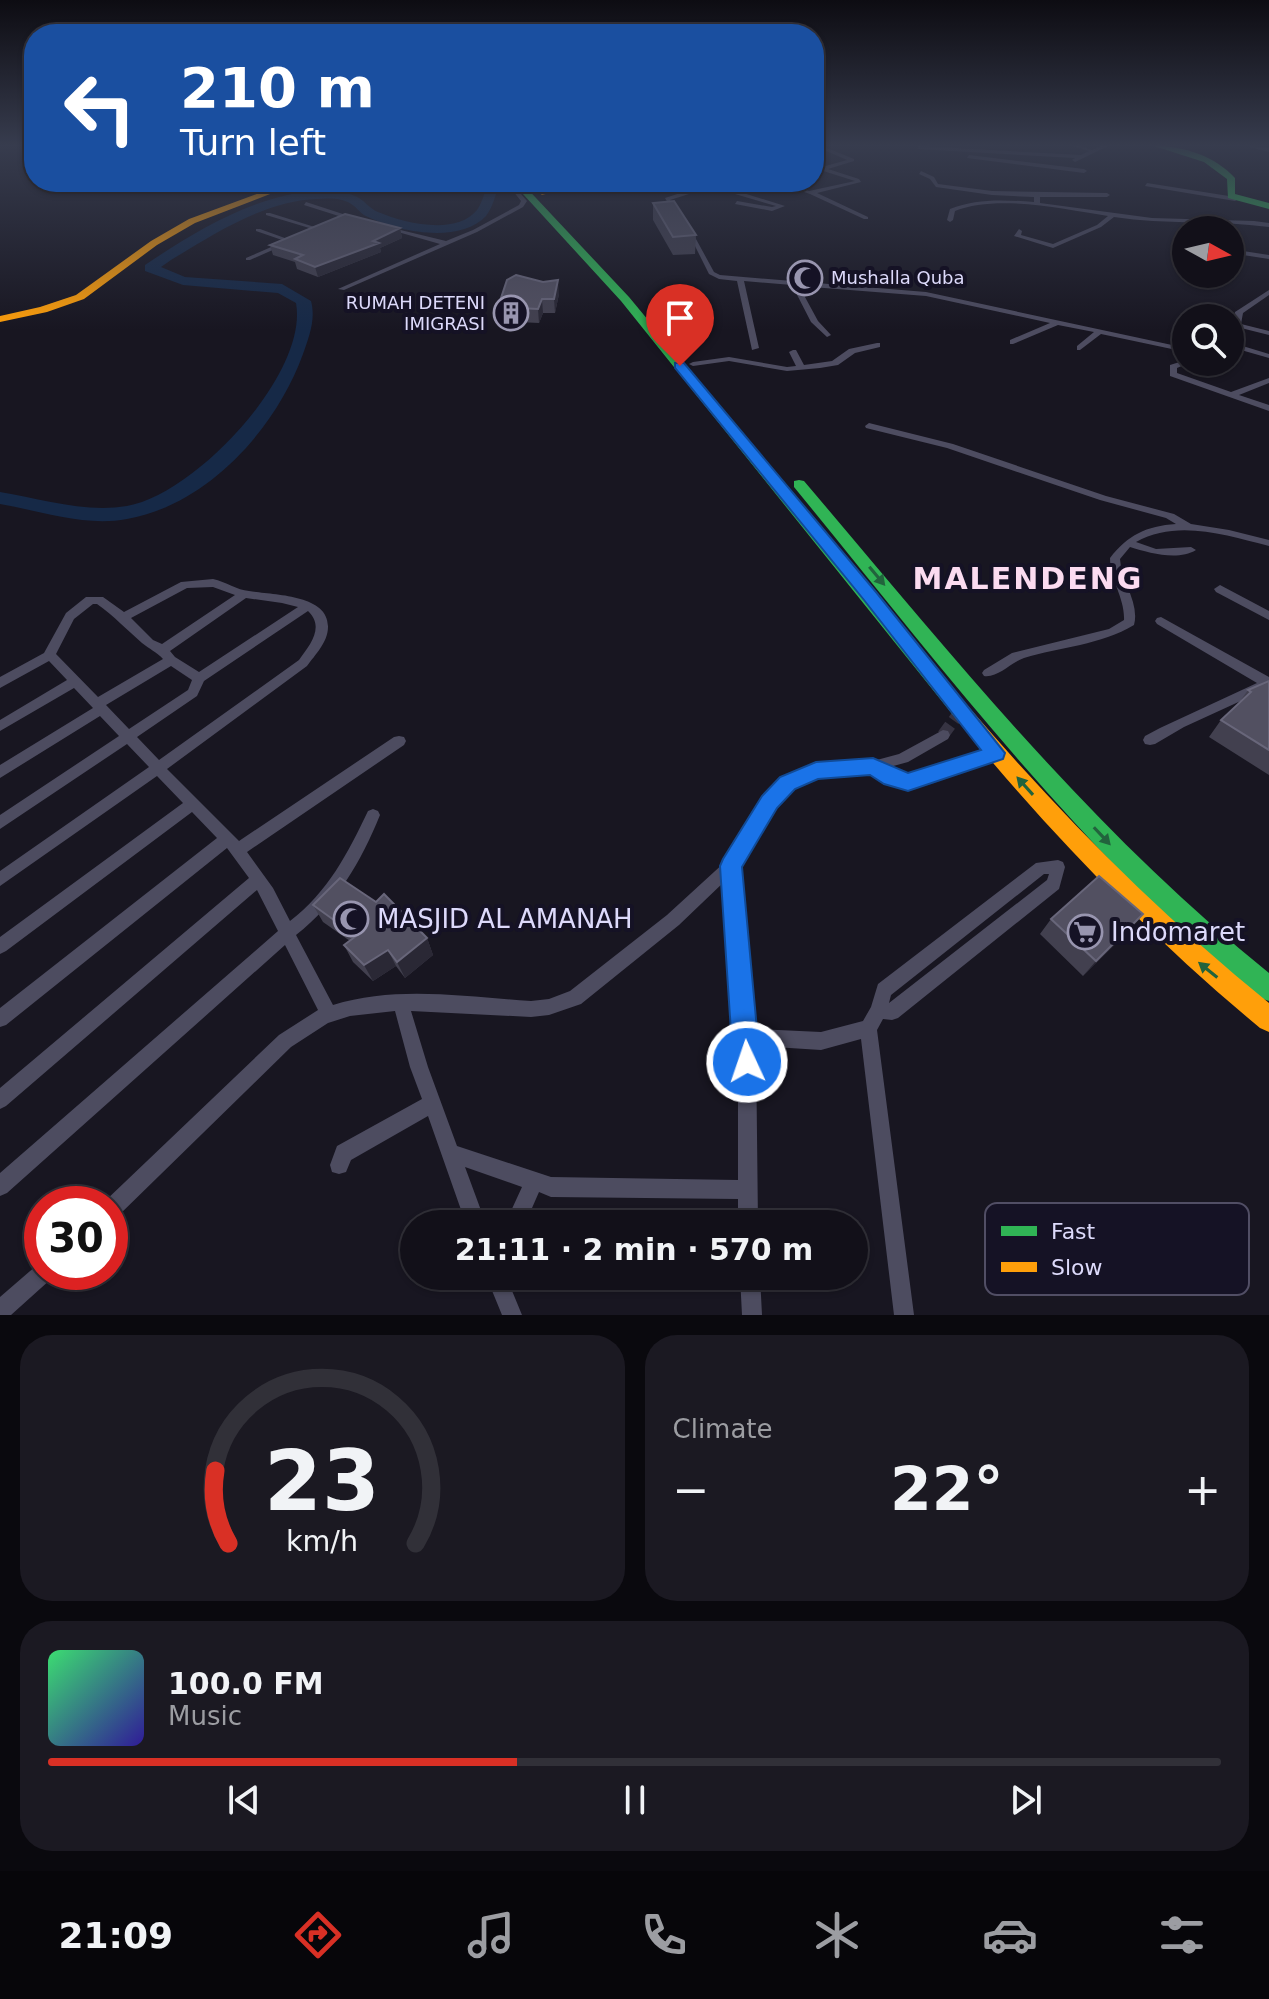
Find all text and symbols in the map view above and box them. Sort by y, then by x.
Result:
text: 210 m [180,55,375,120]
icon: left [48,56,152,160]
text: Turn left [180,122,326,163]
north arrow [1172,216,1244,288]
map controls [1172,216,1244,376]
mosque icon: Mushalla Quba [786,259,824,297]
place label: Mushalla Quba [831,267,965,288]
pin [646,284,714,366]
place label: RUMAH DETENI IMIGRASI [346,292,485,334]
building icon: RUMAH DETENI IMIGRASI [492,294,530,332]
icon: arrive [658,296,702,340]
button: search [1172,304,1244,376]
district label: MALENDENG [913,561,1143,596]
one-way arrow [868,565,885,585]
one-way arrow [1016,776,1034,796]
one-way arrow [1092,826,1110,845]
mosque icon: MASJID AL AMANAH [332,900,370,938]
place label: MASJID AL AMANAH [377,904,633,934]
supermarket icon: Indomaret [1066,913,1104,951]
place label: Indomaret [1111,917,1245,947]
one-way arrow [1198,962,1218,979]
position arrow [705,1020,789,1104]
speed limit sign: 30 [24,1186,128,1290]
legend [985,1203,1249,1295]
text: Fast [1051,1219,1096,1244]
text: 21:11 · 2 min · 570 m [455,1232,813,1267]
text: Slow [1051,1255,1103,1280]
text: Climate [673,1414,773,1444]
text: 23 [264,1433,380,1530]
text: 22° [890,1454,1004,1524]
text: − [673,1464,709,1515]
text: + [1184,1464,1221,1515]
text: km/h [286,1524,358,1558]
text: 100.0 FM [168,1666,324,1701]
text: Music [168,1701,242,1731]
icon: previous [222,1778,266,1822]
icon: pause [613,1778,657,1822]
icon: next [1004,1778,1048,1822]
icon: directions [290,1907,346,1963]
icon: music [463,1907,519,1963]
icon: phone [636,1907,692,1963]
icon: climate [809,1907,865,1963]
icon: car [982,1907,1038,1963]
icon: filters [1154,1907,1210,1963]
text: 21:09 [58,1915,173,1956]

